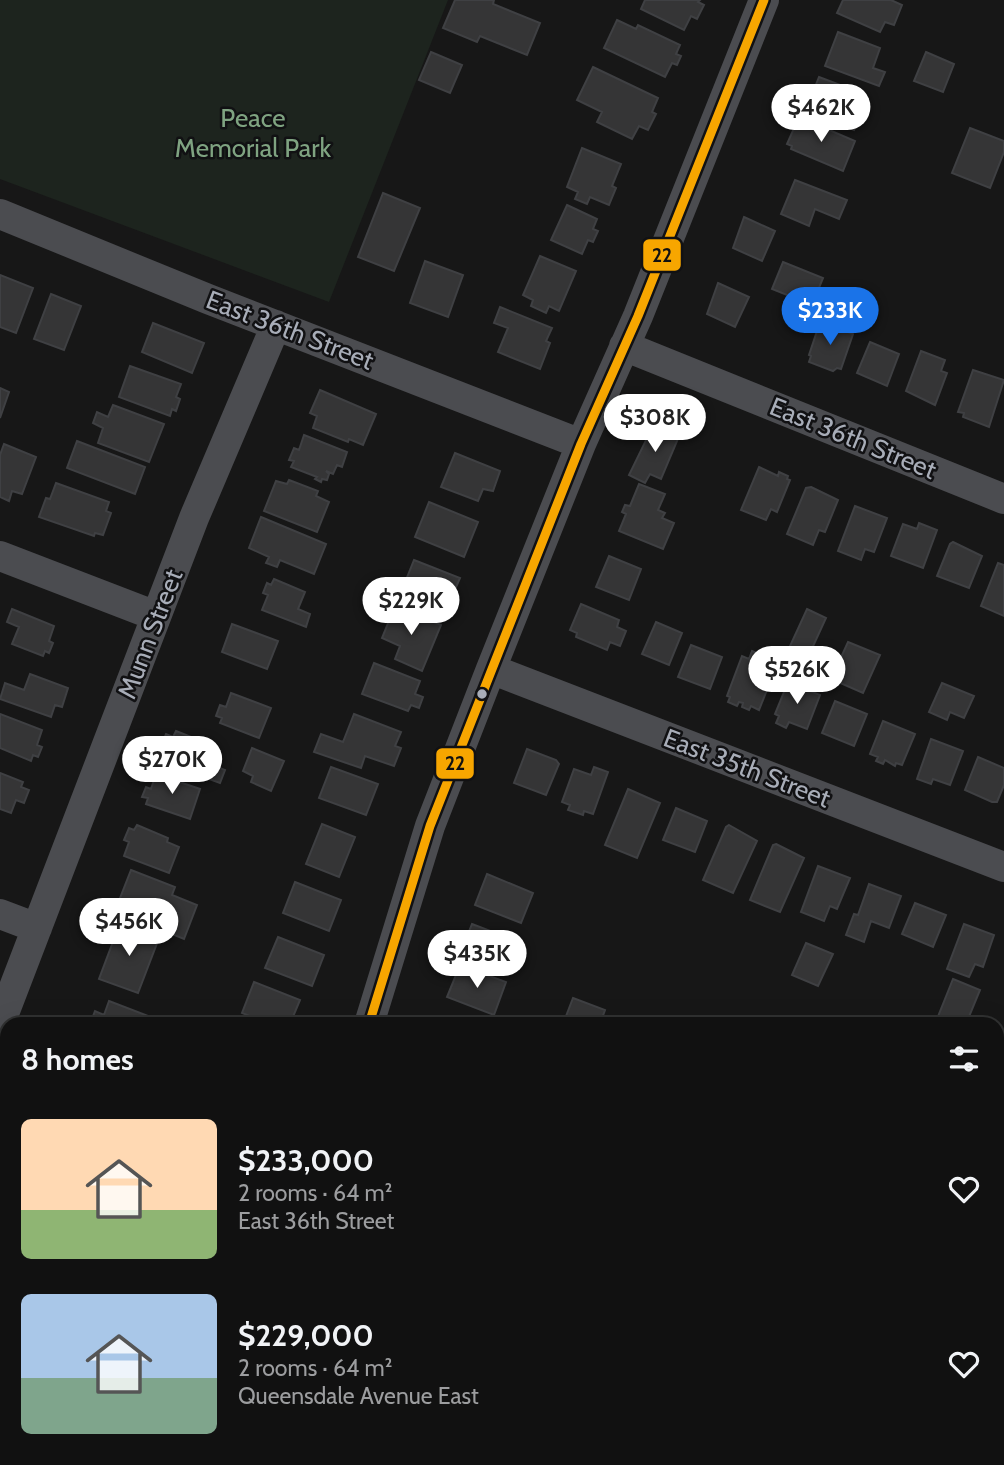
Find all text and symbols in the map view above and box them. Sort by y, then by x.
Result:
pin: $462K [772,85,870,144]
text: $462K [787,93,855,121]
park label: Peace Memorial Park [175,102,331,164]
line badge: 22 [642,238,682,272]
text: 22 [652,244,672,267]
street label: East 36th Street [202,283,378,377]
pin: $233K [781,288,879,347]
text: $233K [798,296,862,324]
street label: East 36th Street [765,390,941,486]
pin: $308K [606,394,704,454]
text: $308K [620,403,690,431]
street label: Munn Street [111,564,189,703]
pin: $229K [362,578,460,637]
text: $229K [378,586,444,614]
pin: $526K [748,646,846,706]
text: $526K [764,655,830,683]
unlabelled marker [475,687,489,701]
street label: East 35th Street [659,722,835,815]
pin: $270K [123,736,221,796]
text: $270K [138,745,206,773]
line badge: 22 [435,747,475,780]
text: 22 [445,752,465,775]
pin: $456K [80,898,178,958]
text: $456K [95,907,163,935]
pin: $435K [428,930,526,990]
text: $435K [444,939,510,967]
icon: filters [945,1040,983,1078]
text: 8 homes [21,1041,134,1078]
text: $233,000 [238,1142,374,1179]
icon: home [77,1147,161,1231]
icon: heart [945,1170,983,1208]
text: 2 rooms · 64 m² [238,1179,392,1207]
text: East 36th Street [238,1207,394,1235]
text: $229,000 [238,1317,374,1354]
icon: home [77,1322,161,1406]
icon: heart [945,1345,983,1383]
text: 2 rooms · 64 m² [238,1354,392,1382]
text: Queensdale Avenue East [238,1382,479,1410]

